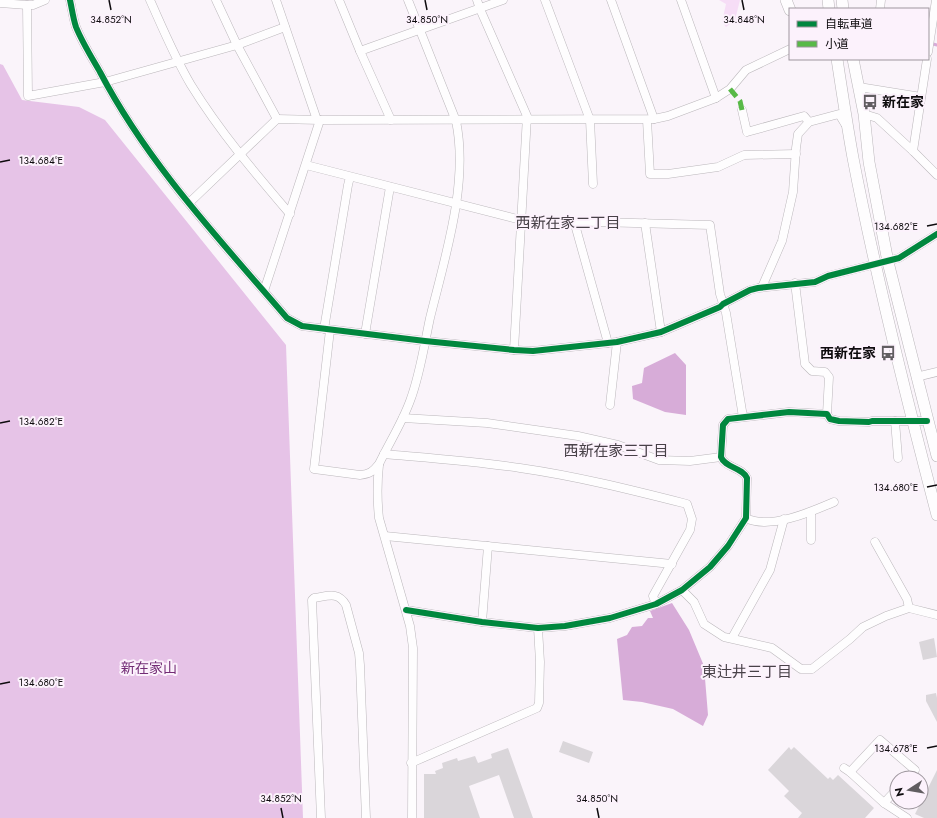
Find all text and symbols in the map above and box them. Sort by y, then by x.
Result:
legend [789,8,929,60]
text: 34.852°N [90,12,132,27]
text: 34.850°N [406,12,448,27]
text: 34.848°N [723,12,765,27]
text: 自転車道 [825,15,873,33]
text: 小道 [825,35,849,53]
place label: 新在家 [882,92,924,112]
bus stop icon: 新在家 [861,93,879,111]
text: 134.684°E [19,153,63,168]
district label: 西新在家二丁目 [515,212,621,234]
text: 134.682°E [874,219,918,234]
place label: 西新在家 [820,343,876,363]
bus stop icon: 西新在家 [879,344,897,362]
text: 134.682°E [19,414,63,429]
district label: 西新在家三丁目 [563,440,669,462]
text: 134.680°E [874,480,918,495]
park label: 新在家山 [121,658,177,678]
district label: 東辻井三丁目 [702,661,792,683]
text: 134.680°E [19,675,63,690]
text: 134.678°E [874,741,918,756]
north arrow [889,770,929,810]
text: N [890,786,908,798]
text: 34.852°N [260,791,302,806]
text: 34.850°N [576,791,618,806]

